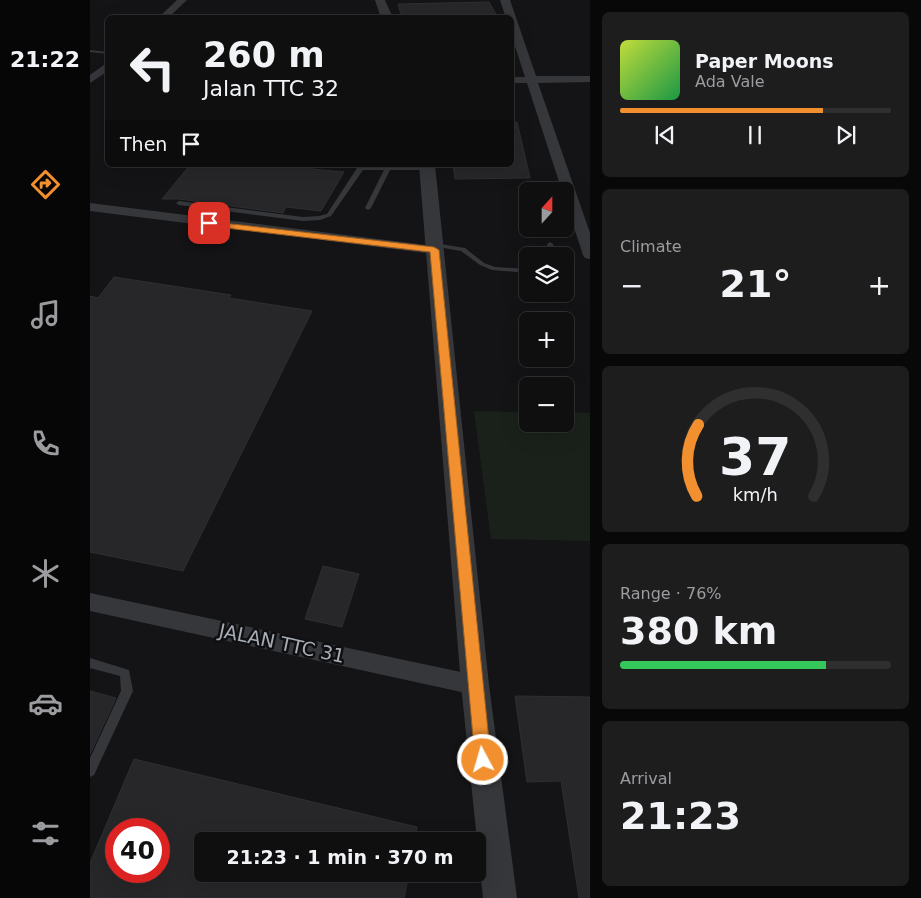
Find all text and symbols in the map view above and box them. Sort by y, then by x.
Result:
icon: left [120,35,185,100]
text: 260 m [203,35,325,75]
text: 21:22 [10,47,80,72]
text: Paper Moons [695,50,834,72]
text: Ada Vale [695,72,765,91]
text: Jalan TTC 32 [203,76,339,101]
icon: previous [651,121,679,149]
icon: pause [741,121,769,149]
icon: next [832,121,860,149]
icon: arrive [177,130,205,158]
text: Then [120,133,167,155]
icon: directions [28,167,63,202]
north arrow [519,182,574,238]
map controls [519,182,574,432]
pin [188,202,230,244]
icon: arrive [195,209,223,237]
text: Climate [620,237,682,256]
button: layers [519,247,574,302]
text: 21° [720,262,791,306]
text: − [620,269,643,302]
text: + [868,269,891,302]
icon: music [28,297,63,332]
button: + [519,312,574,367]
button: − [519,377,574,432]
icon: phone [28,426,63,461]
text: 37 [719,427,792,487]
text: km/h [733,484,778,505]
icon: climate [28,556,63,591]
text: Range · 76% [620,584,722,603]
text: 380 km [620,609,777,653]
street label: JALAN TTC 31 [216,619,347,667]
icon: car [28,686,63,721]
position arrow [456,733,508,785]
text: Arrival [620,769,672,788]
text: 21:23 [620,794,741,838]
icon: filters [28,816,63,851]
speed limit sign: 40 [105,818,170,883]
text: 21:23 · 1 min · 370 m [226,846,454,868]

